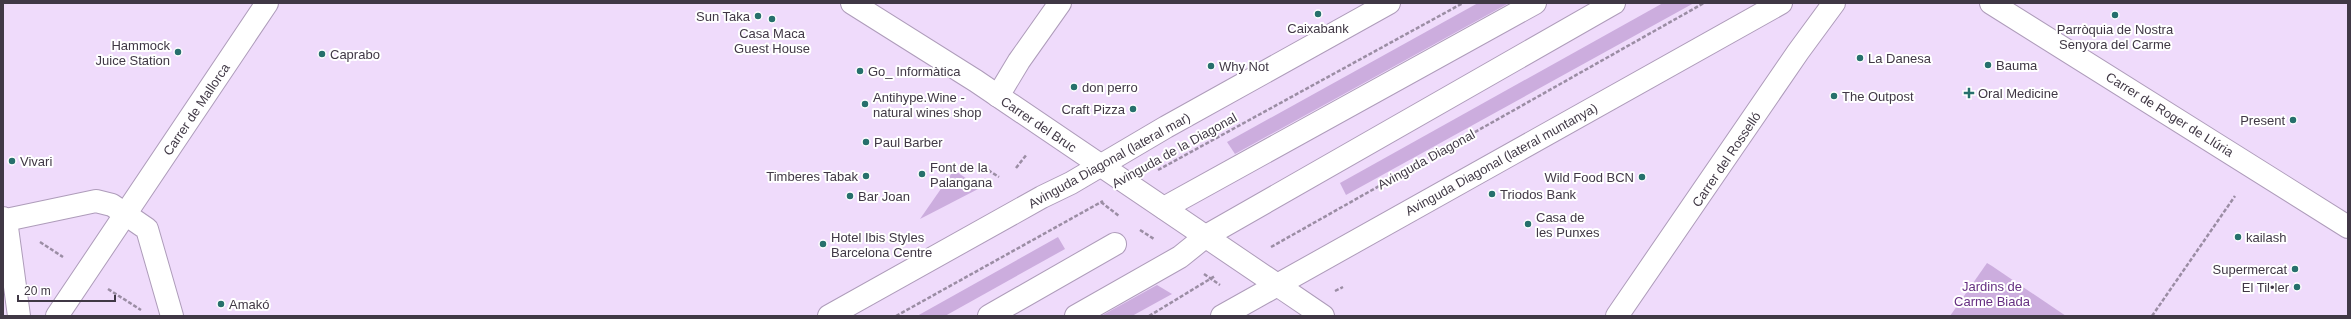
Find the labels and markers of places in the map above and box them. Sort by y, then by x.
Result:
place label: Sun Taka [696,9,751,24]
marker: Caixabank [1313,9,1323,19]
marker: Parròquia de Nostra Senyora del Carme [2110,10,2120,20]
marker: Sun Taka [753,11,763,21]
marker: Casa Maca Guest House [767,14,777,24]
place label: Caixabank [1287,21,1349,36]
place label: Parròquia de Nostra Senyora del Carme [2057,22,2174,52]
place label: Casa Maca Guest House [734,26,810,56]
place label: Hammock Juice Station [96,38,170,68]
marker: Hammock Juice Station [173,47,183,57]
place label: Caprabo [330,47,380,62]
marker: Caprabo [317,49,327,59]
place label: La Danesa [1868,51,1932,66]
marker: La Danesa [1855,53,1865,63]
place label: Bauma [1996,58,2038,73]
place label: Why Not [1219,59,1269,74]
marker: Bauma [1983,60,1993,70]
marker: Why Not [1206,61,1216,71]
place label: Go_ Informàtica [868,64,961,79]
marker: Go_ Informàtica [855,66,865,76]
place label: don perro [1082,80,1138,95]
marker: don perro [1069,82,1079,92]
place label: Oral Medicine [1978,86,2058,101]
marker: Oral Medicine [1963,87,1975,99]
place label: The Outpost [1842,89,1914,104]
place label: Antihype.Wine - natural wines shop [873,90,981,120]
marker: The Outpost [1829,91,1839,101]
marker: Antihype.Wine - natural wines shop [860,99,870,109]
place label: Craft Pizza [1061,102,1126,117]
marker: Craft Pizza [1128,104,1138,114]
place label: Present [2240,113,2285,128]
marker: Present [2288,115,2298,125]
place label: Paul Barber [874,135,943,150]
marker: Paul Barber [861,137,871,147]
place label: Vivari [20,154,52,169]
marker: Vivari [7,156,17,166]
place label: Font de la Palangana [930,160,993,190]
place label: Timberes Tabak [766,169,858,184]
marker: Font de la Palangana [917,169,927,179]
place label: Wild Food BCN [1544,170,1634,185]
marker: Timberes Tabak [861,171,871,181]
marker: Wild Food BCN [1637,172,1647,182]
place label: Triodos Bank [1500,187,1577,202]
place label: Bar Joan [858,189,910,204]
marker: Triodos Bank [1487,189,1497,199]
marker: Bar Joan [845,191,855,201]
place label: Casa de les Punxes [1536,210,1600,240]
marker: Casa de les Punxes [1523,219,1533,229]
place label: Hotel Ibis Styles Barcelona Centre [831,230,932,260]
place label: kailash [2246,230,2286,245]
marker: kailash [2233,232,2243,242]
marker: Hotel Ibis Styles Barcelona Centre [818,239,828,249]
place label: Supermercat [2213,262,2287,277]
marker: Supermercat [2290,264,2300,274]
place label: El Til•ler [2242,280,2290,295]
marker: El Til•ler [2292,282,2302,292]
place label: Amakó [229,297,269,312]
marker: Amakó [216,299,226,309]

